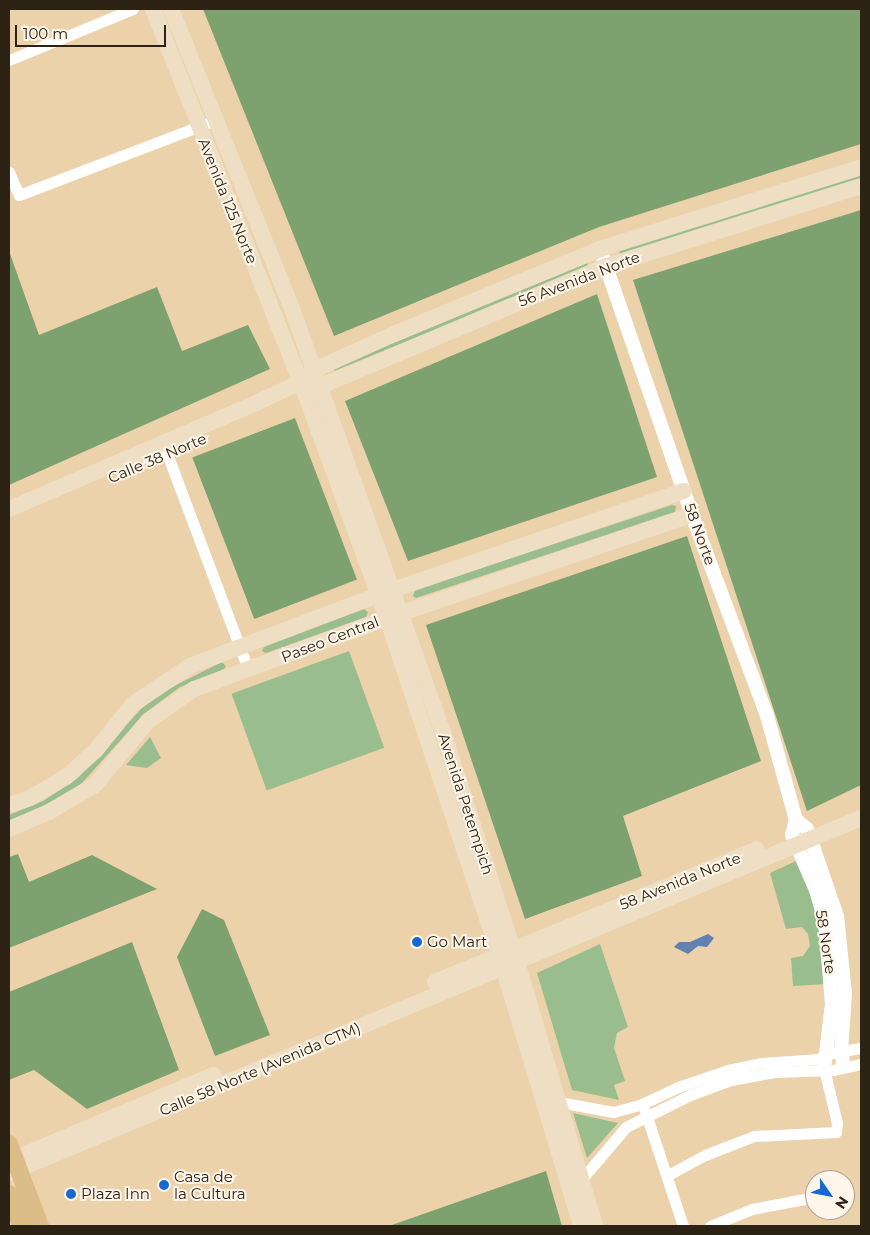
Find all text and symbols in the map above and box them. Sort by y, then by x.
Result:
scale bar [18,15,169,47]
text: 100 m [23,24,68,43]
street label: Avenida 125 Norte [195,136,261,266]
street label: 56 Avenida Norte [516,248,642,310]
street label: Calle 38 Norte [105,429,209,487]
street label: 58 Norte [680,501,720,567]
street label: Paseo Central [279,612,381,666]
street label: Avenida Petempich [435,731,497,877]
street label: 58 Avenida Norte [617,848,743,914]
street label: 58 Norte [812,909,840,975]
place label: Go Mart [427,933,487,951]
marker: Go Mart [411,936,423,948]
street label: Calle 58 Norte (Avenida CTM) [157,1018,363,1120]
place label: Casa de la Cultura [174,1167,246,1202]
north arrow [805,1170,855,1220]
marker: Casa de la Cultura [158,1179,170,1191]
place label: Plaza Inn [81,1185,150,1203]
marker: Plaza Inn [65,1188,77,1200]
text: N [831,1193,852,1212]

